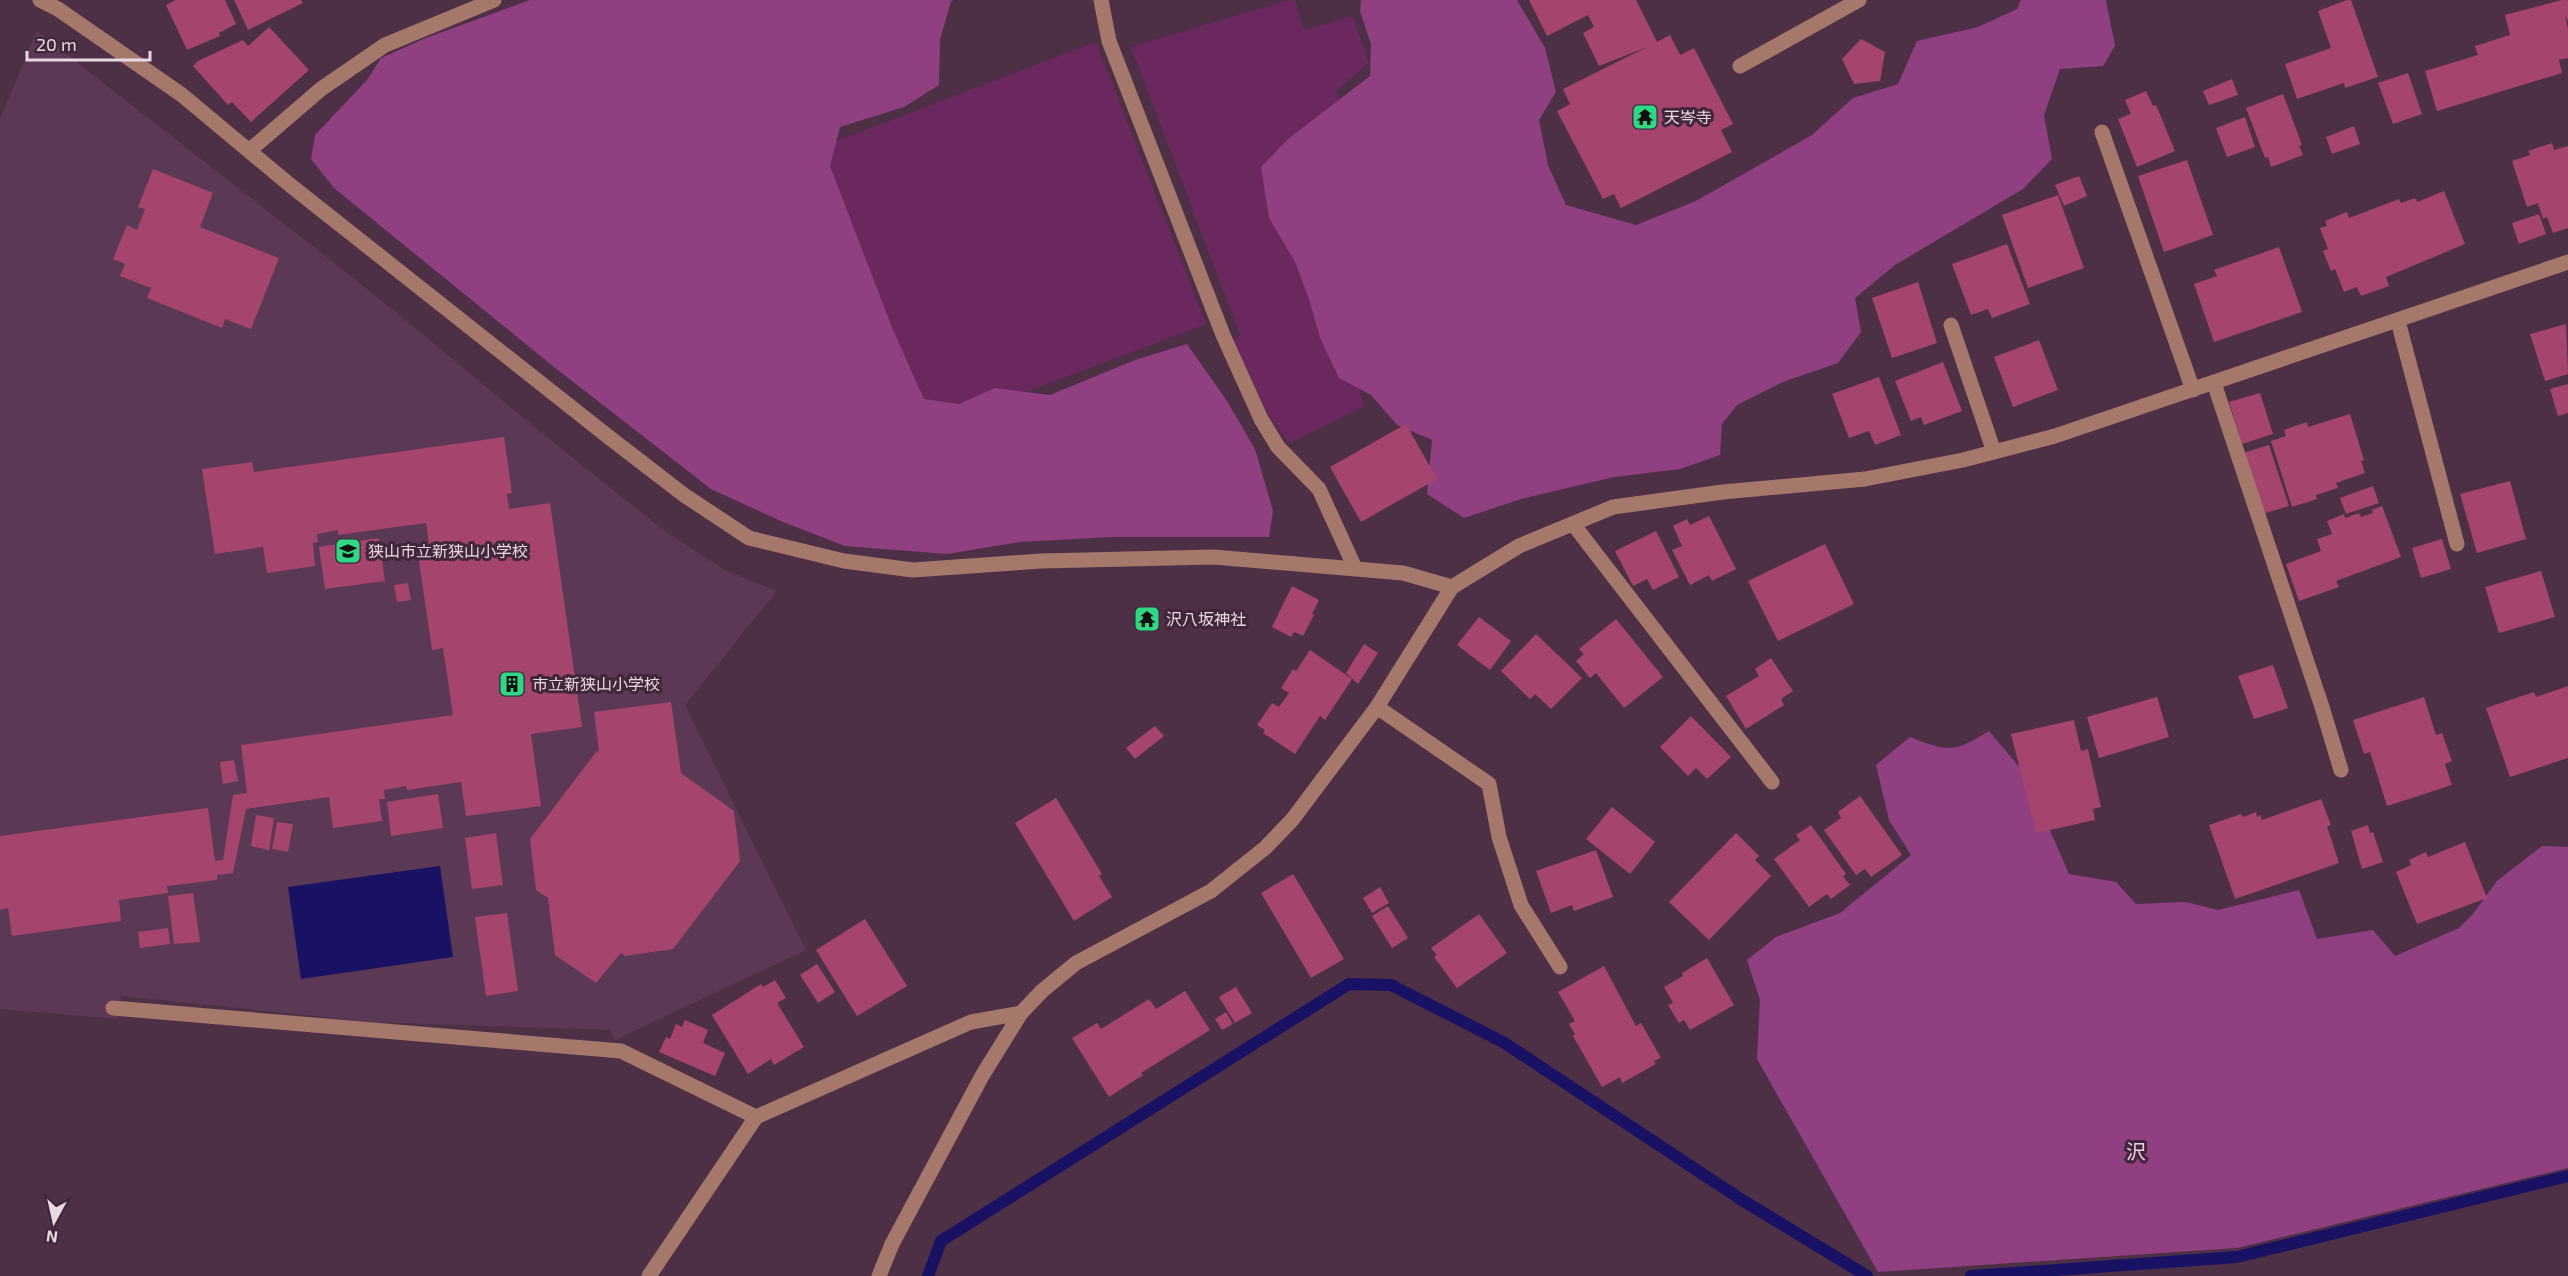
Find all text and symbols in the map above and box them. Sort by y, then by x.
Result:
scale bar [27,24,150,62]
text: 20 m [36,33,77,55]
temple icon: 天岑寺 [1630,102,1660,132]
place label: 天岑寺 [1664,107,1712,126]
school or university icon: 狭山市立新狭山小学校 [333,536,363,566]
place label: 狭山市立新狭山小学校 [368,541,528,560]
temple icon: 沢八坂神社 [1132,604,1162,634]
place label: 沢八坂神社 [1166,609,1246,628]
building icon: 市立新狭山小学校 [497,669,527,699]
place label: 市立新狭山小学校 [532,674,660,693]
district label: 沢 [2126,1139,2146,1163]
north arrow [24,1192,84,1252]
text: N [45,1227,59,1248]

